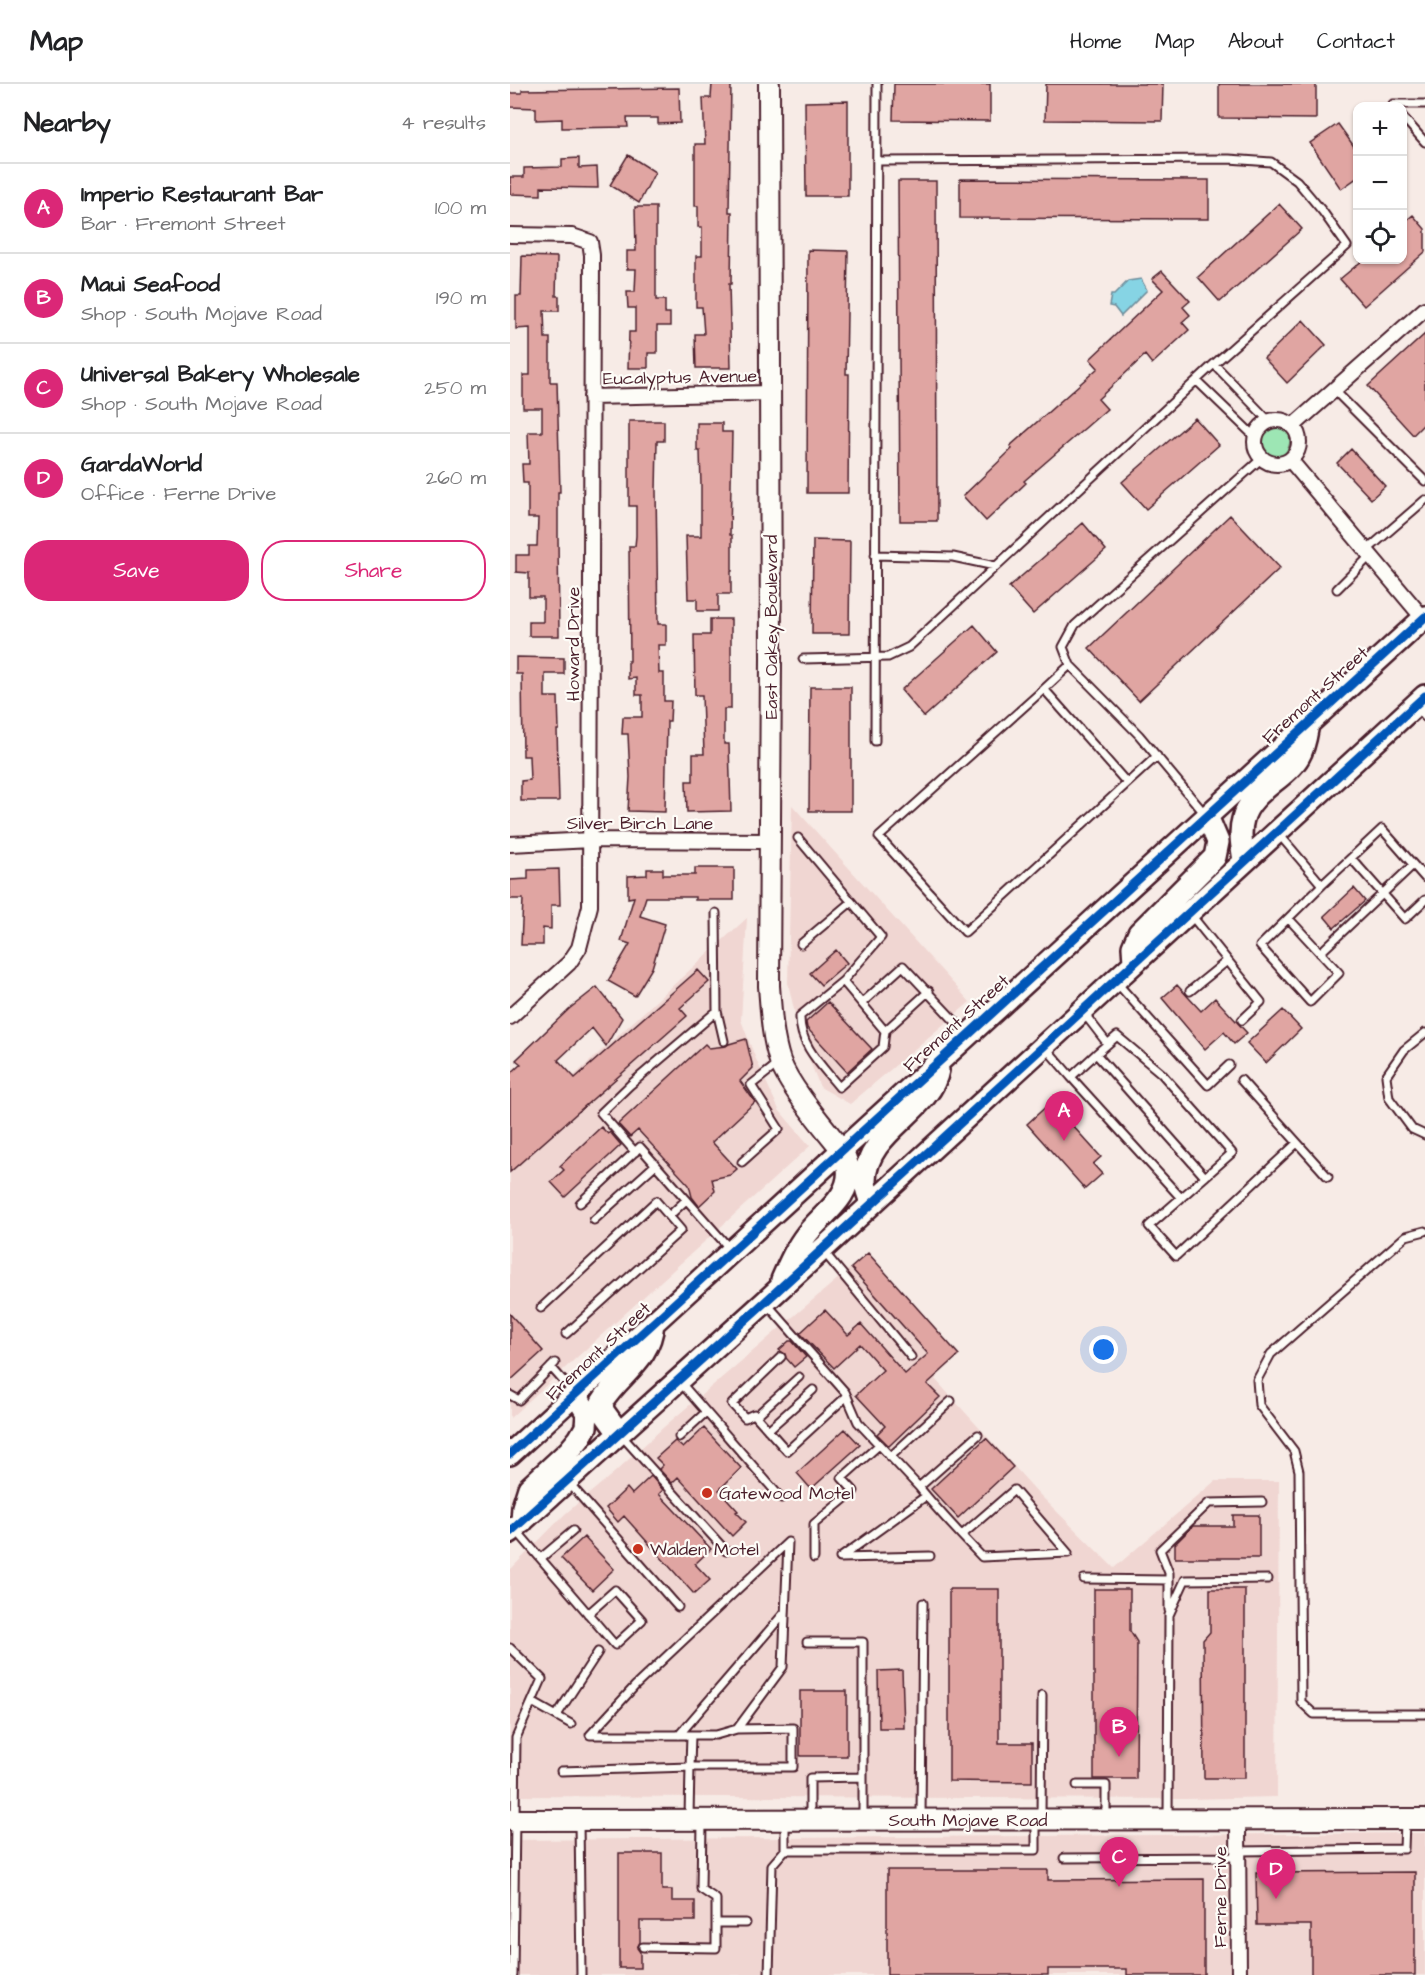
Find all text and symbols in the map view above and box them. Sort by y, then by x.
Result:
text: Map [30,22,83,61]
text: Home [1070,27,1122,56]
text: Map [1155,27,1195,56]
text: About [1228,27,1284,56]
text: Contact [1317,27,1395,56]
map controls [1353,102,1407,264]
button: + [1353,102,1407,156]
text: Nearby [24,105,111,141]
text: 4 results [401,109,486,137]
button: − [1353,156,1407,210]
text: Imperio Restaurant Bar [81,179,323,210]
text: A [37,194,50,222]
text: 100 m [435,194,486,222]
text: Bar · Fremont Street [81,210,286,238]
button: locate [1353,210,1407,264]
text: Maui Seafood [81,269,220,300]
text: B [36,284,51,312]
text: 190 m [436,284,486,312]
text: Shop · South Mojave Road [81,300,322,328]
text: Universal Bakery Wholesale [81,359,360,390]
street label: Eucalyptus Avenue [603,364,758,392]
text: C [36,374,51,402]
text: 250 m [424,374,486,402]
text: Shop · South Mojave Road [81,390,322,418]
text: GardaWorld [81,449,202,480]
text: D [37,464,50,492]
text: 260 m [426,464,486,492]
text: Office · Ferne Drive [81,480,276,508]
street label: East Oakey Boulevard [759,535,785,719]
button: Save [24,540,249,601]
button: Share [261,540,486,601]
street label: Howard Drive [561,586,586,701]
street label: Fremont Street [1257,640,1375,750]
street label: Silver Birch Lane [567,811,714,836]
street label: Fremont Street [898,968,1016,1078]
pin: A [1044,1092,1084,1141]
street label: Fremont Street [540,1296,657,1407]
your location [1089,1335,1118,1364]
place label: Gatewood Motel [719,1481,854,1506]
marker: Gatewood Motel [700,1486,714,1500]
place label: Walden Motel [650,1537,759,1562]
marker: Walden Motel [631,1542,645,1556]
pin: B [1100,1708,1138,1757]
street label: South Mojave Road [888,1808,1048,1833]
pin: C [1100,1838,1138,1887]
street label: Ferne Drive [1208,1846,1233,1948]
pin: D [1256,1850,1296,1899]

